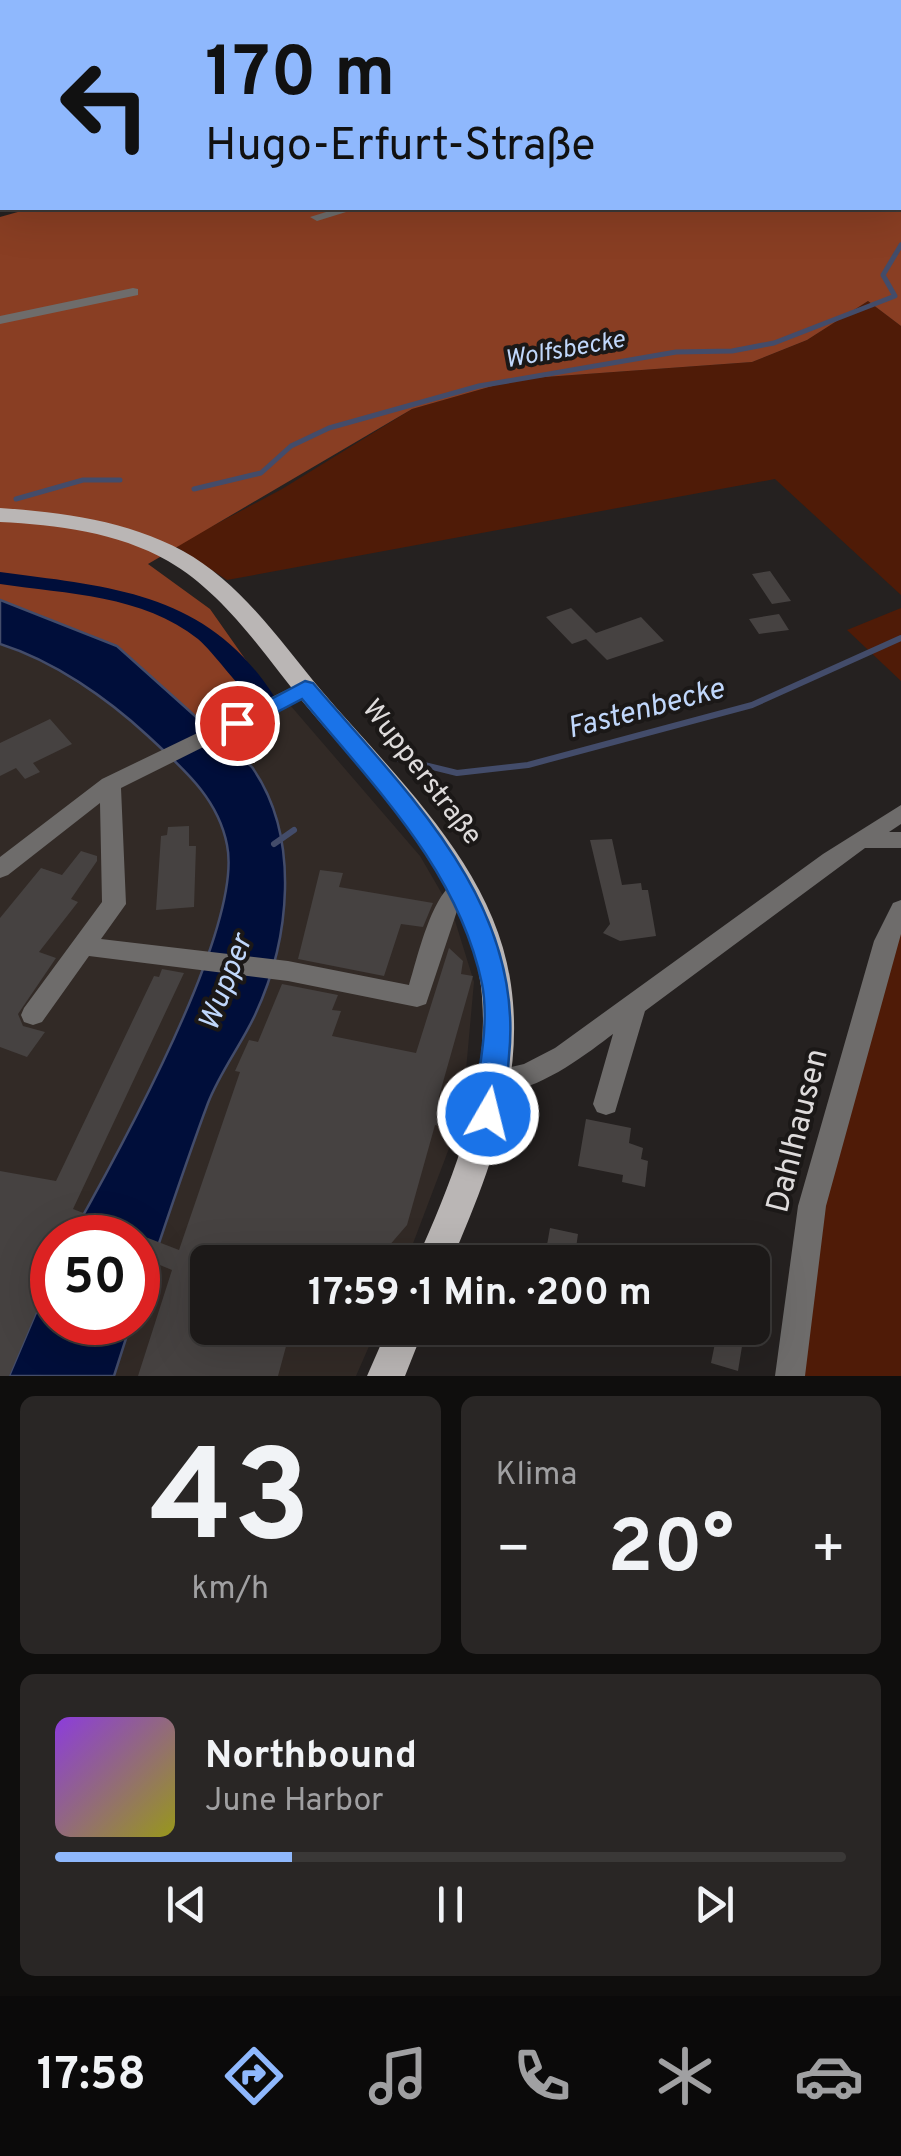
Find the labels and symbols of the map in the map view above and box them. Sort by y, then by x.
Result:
water label: Wolfsbecke [503,325,629,377]
water label: Fastenbecke [563,671,729,749]
pin [195,681,280,766]
street label: Wupperstraße [353,693,489,853]
water label: Wupper [192,927,263,1036]
street label: Dahlhausen [759,1045,839,1217]
position arrow [436,1062,540,1166]
speed limit sign: 50 [30,1215,160,1345]

